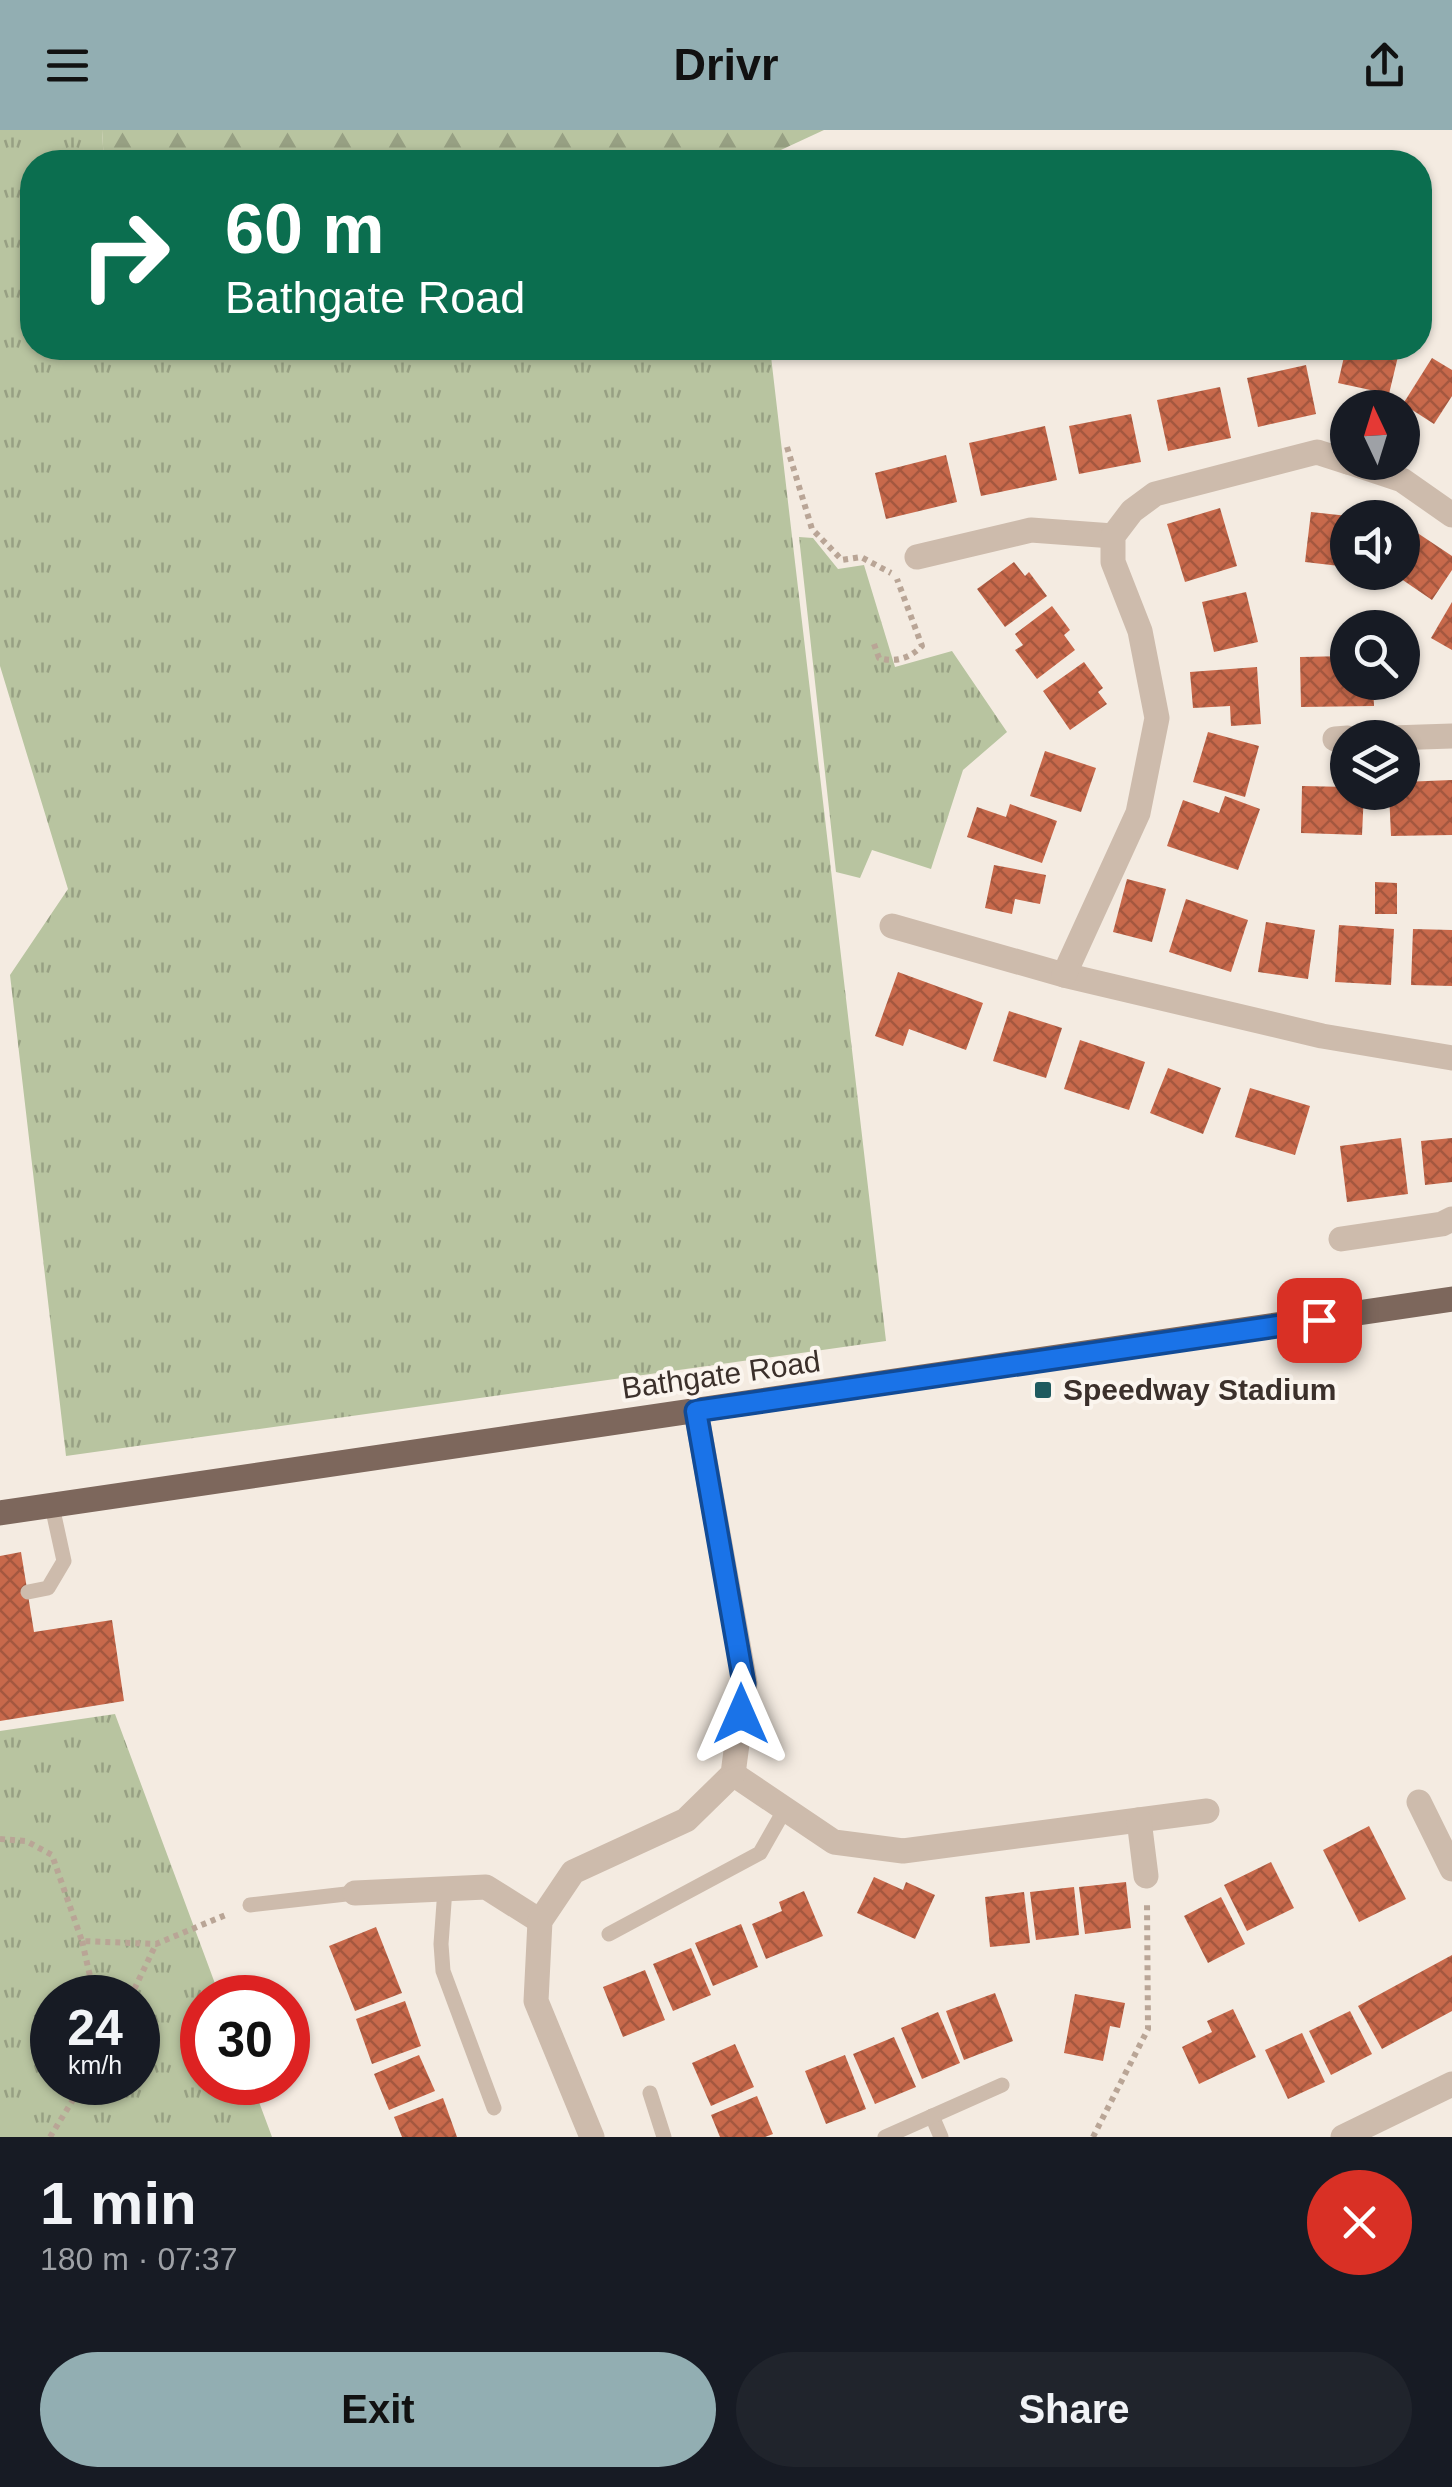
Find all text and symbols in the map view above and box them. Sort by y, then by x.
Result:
icon: menu [40,38,95,93]
icon: share [1357,38,1412,93]
text: Drivr [673,39,779,90]
icon: right [60,190,190,320]
text: 60 m [225,190,385,268]
text: Bathgate Road [225,272,525,323]
north arrow [1330,390,1420,480]
map controls [1330,390,1420,810]
button: sound [1330,500,1420,590]
button: search [1330,610,1420,700]
button: layers [1330,720,1420,810]
pin [1277,1278,1362,1363]
icon: arrive [1292,1293,1347,1348]
street label: Bathgate Road [620,1344,822,1405]
place label: Speedway Stadium [1063,1373,1336,1406]
marker: Speedway Stadium [1032,1379,1054,1401]
position arrow [689,1662,793,1766]
speed limit sign: 30 [180,1975,310,2105]
text: 24 [67,2000,123,2056]
text: km/h [68,2051,122,2079]
text: 1 min [40,2170,197,2237]
button: close [1307,2170,1412,2275]
text: 180 m · 07:37 [40,2241,237,2277]
button: Exit [40,2352,716,2467]
button: Share [736,2352,1412,2467]

